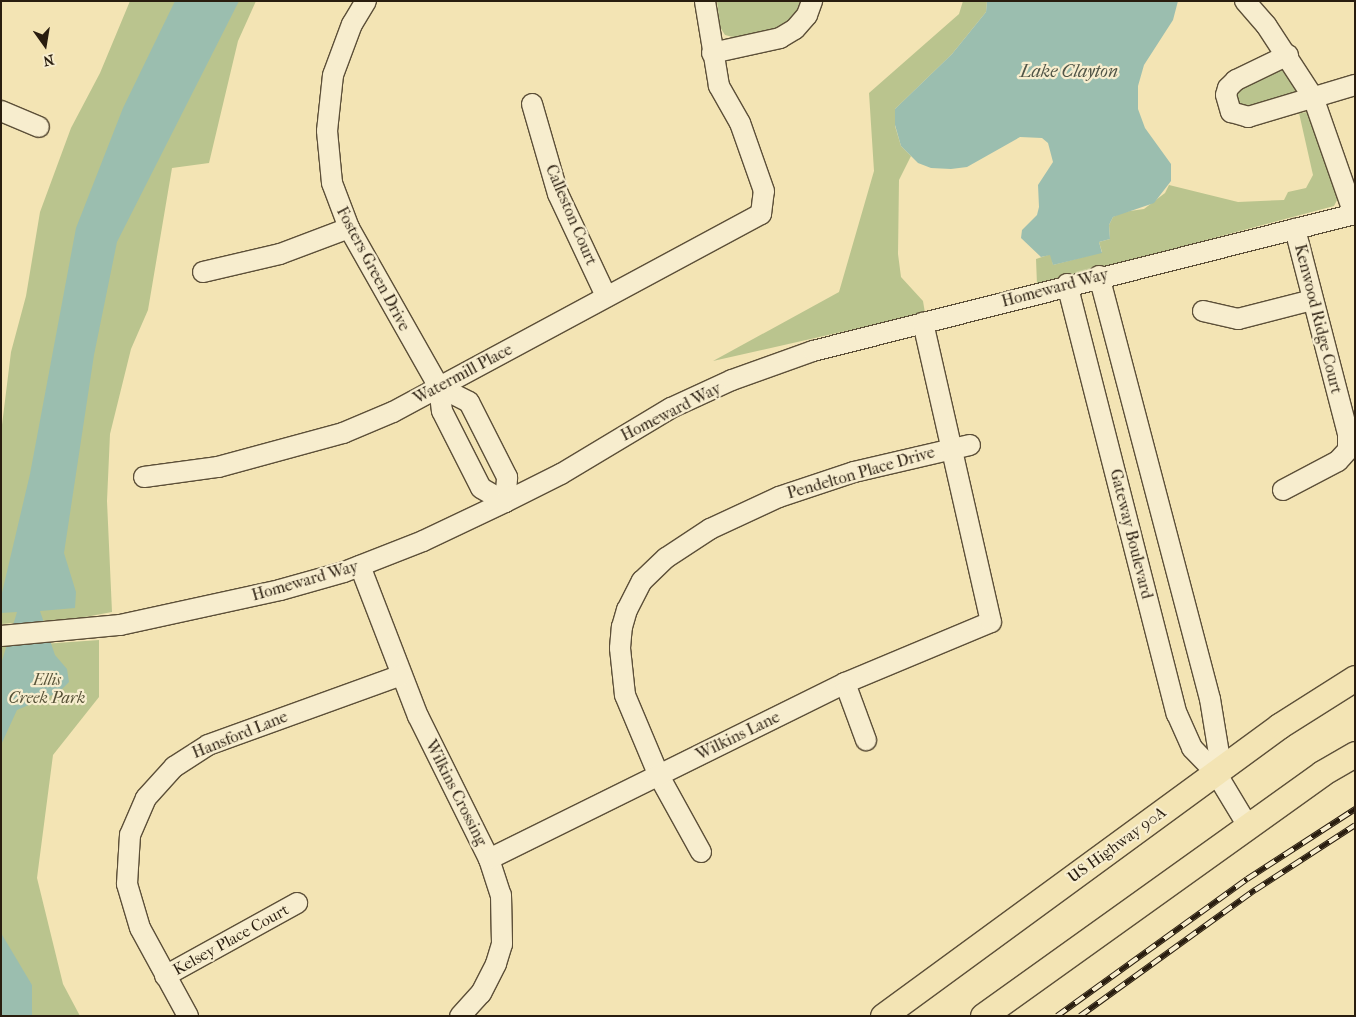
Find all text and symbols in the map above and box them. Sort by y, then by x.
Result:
north arrow [20,20,70,70]
text: N [41,51,56,70]
water label: Lake Clayton [1020,61,1118,83]
street label: Calleston Court [541,162,601,268]
street label: Fosters Green Drive [332,204,414,334]
street label: Kenwood Ridge Court [1290,242,1346,396]
street label: Homeward Way [1000,265,1110,311]
street label: Watermill Place [410,340,516,408]
street label: Homeward Way [618,379,724,445]
street label: Pendelton Place Drive [785,443,937,503]
street label: Gateway Boulevard [1106,467,1156,601]
street label: Homeward Way [250,557,360,605]
park label: Ellis Creek Park [9,670,85,708]
street label: Hansford Lane [189,707,291,763]
street label: Wilkins Lane [693,708,783,764]
street label: Wilkins Crossing [421,737,491,849]
street label: US Highway 90A [1064,803,1170,887]
street label: Kelsey Place Court [170,900,292,980]

